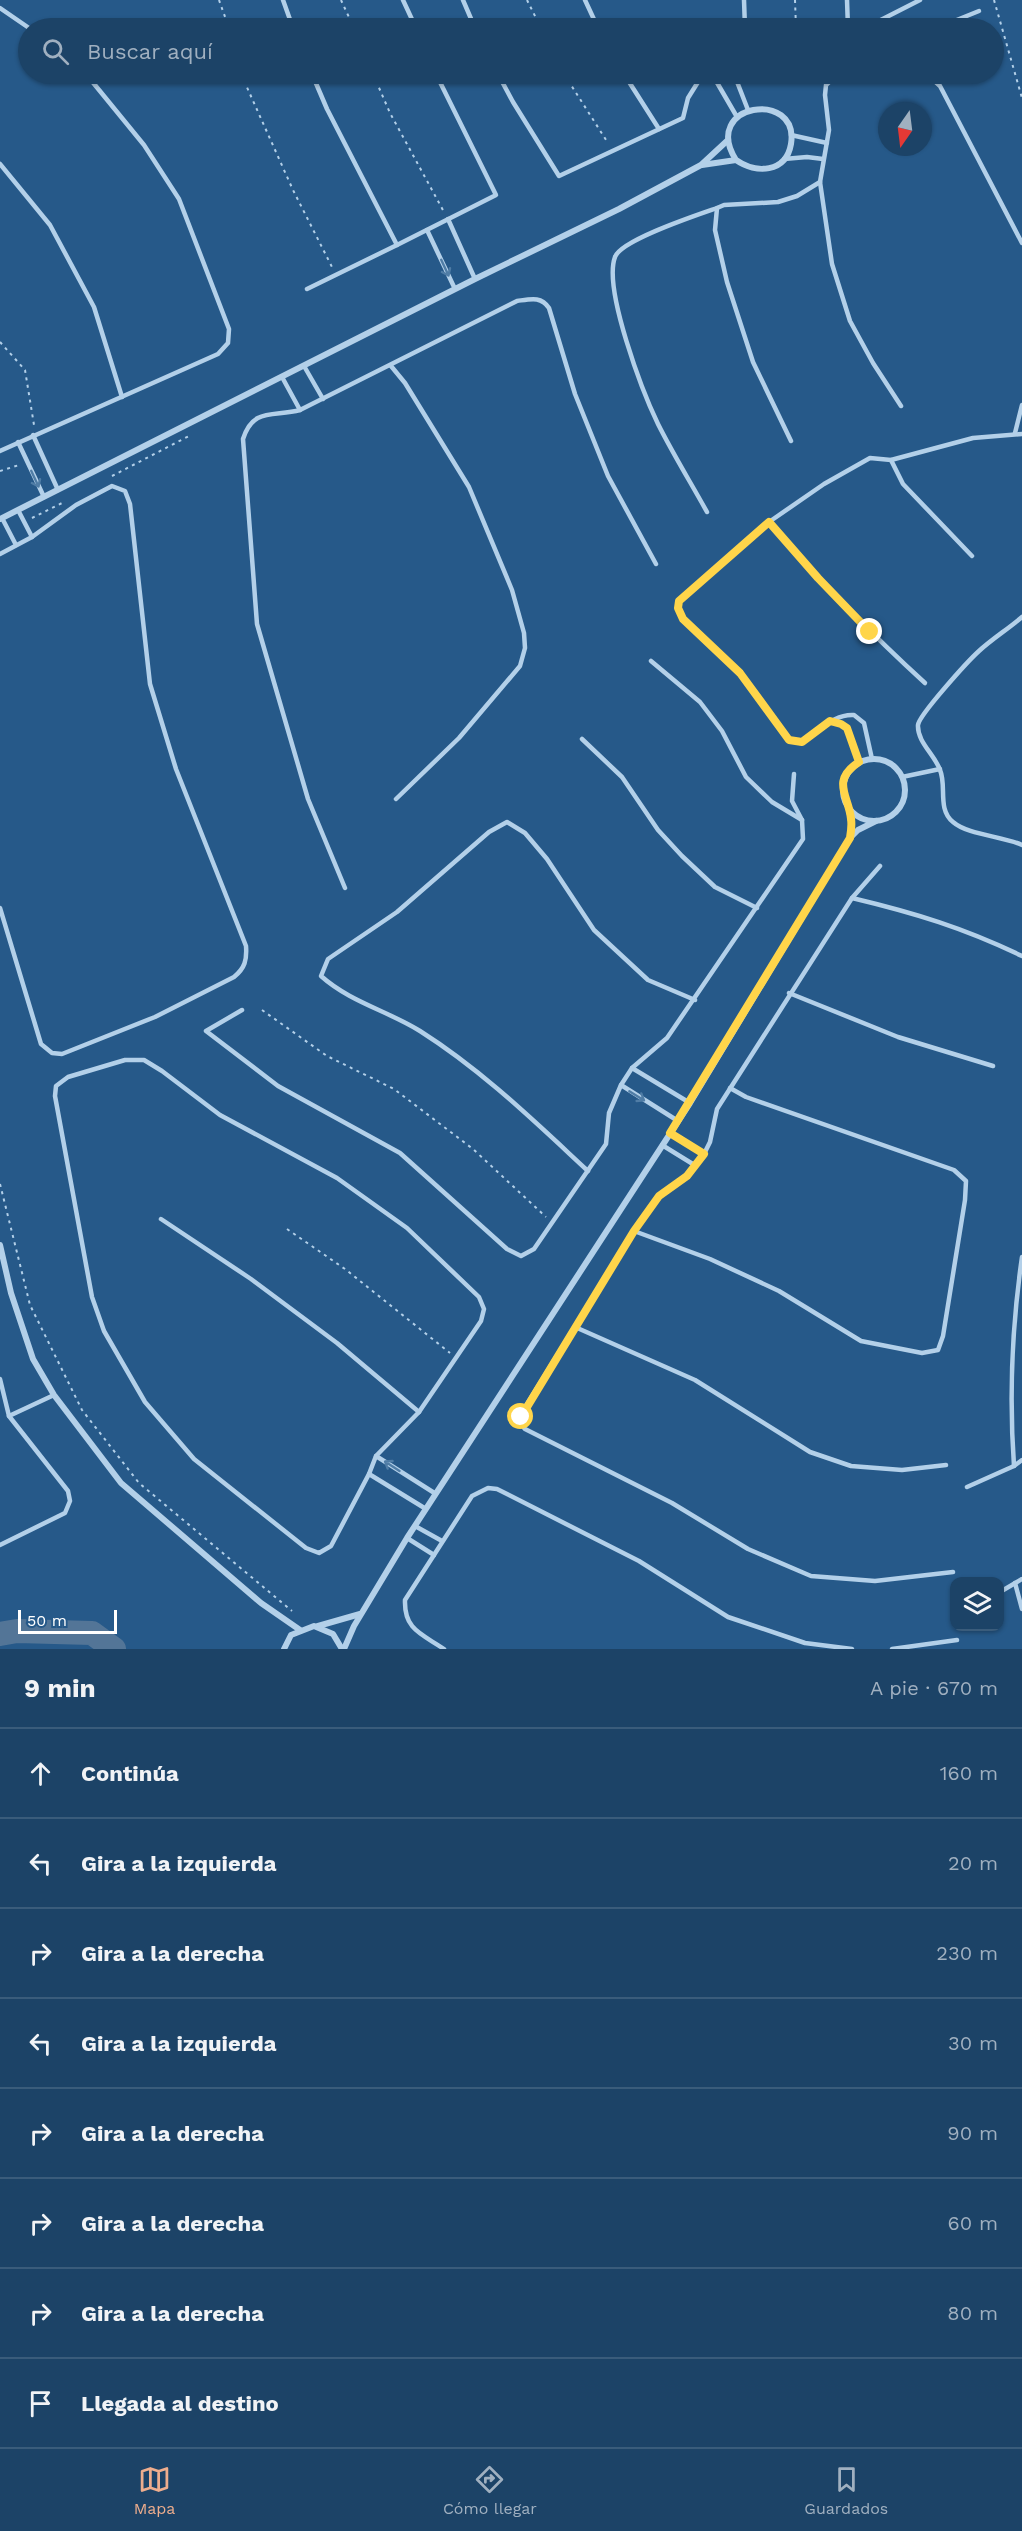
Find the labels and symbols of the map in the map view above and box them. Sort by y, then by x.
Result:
north arrow [878,102,932,156]
one-way arrow [440,259,452,277]
one-way arrow [30,469,42,487]
route end [856,618,882,644]
one-way arrow [628,1090,645,1102]
route start [507,1403,533,1429]
one-way arrow [384,1460,401,1472]
scale bar [18,1607,117,1634]

